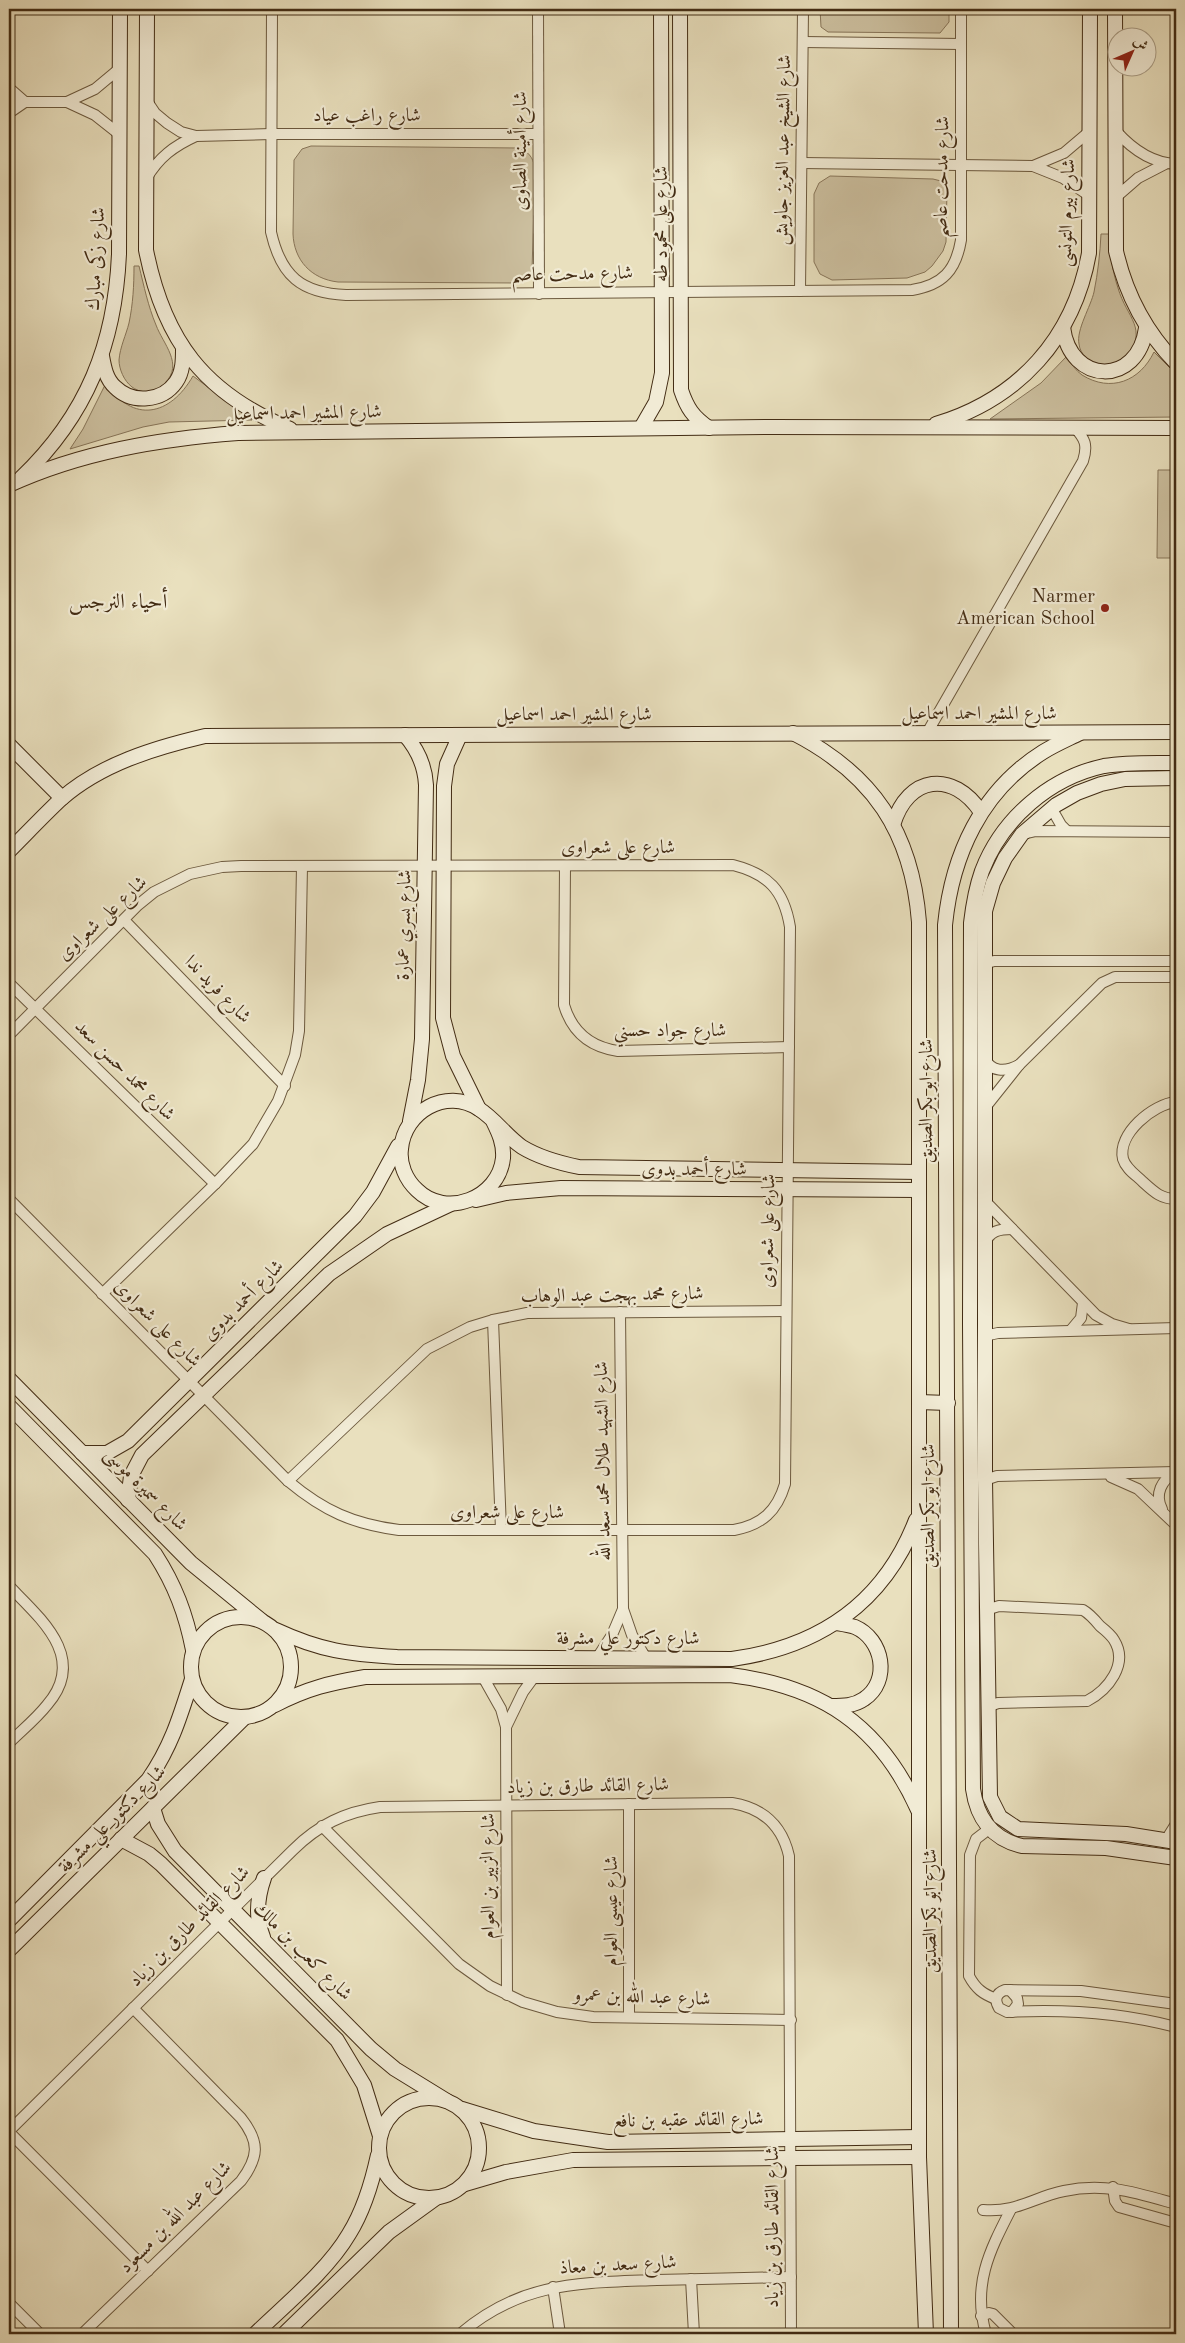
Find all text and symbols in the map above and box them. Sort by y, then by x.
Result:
north arrow [1108,28,1158,78]
text: ش [1131,34,1150,53]
street label: شارع الشيخ عبد العزيز جاويش [773,54,801,246]
street label: شارع أمينة الصاوى [507,91,535,211]
street label: شارع راغب عياد [313,107,421,130]
street label: شارع مدحت عاصم [932,116,962,238]
street label: شارع بيرم التونسى [1057,158,1084,268]
street label: شارع على محمود طه [653,166,676,282]
street label: شارع زكى مبارك [81,207,113,311]
street label: شارع مدحت عاصم [511,264,633,294]
street label: شارع المشير احمد اسماعيل [226,403,382,429]
district label: أحياء النرجس [69,586,167,615]
place label: Narmer American School [956,588,1095,629]
marker: Narmer American School [1099,602,1111,614]
street label: شارع المشير احمد اسماعيل [901,705,1057,728]
street label: شارع المشير احمد اسماعيل [496,706,652,729]
street label: شارع على شعراوى [561,839,675,862]
street label: شارع يسري عمارة [395,869,419,981]
street label: شارع على شعراوى [55,873,154,968]
street label: شارع فريد ندا [177,952,254,1030]
street label: شارع محمد حسن سعد [67,1017,178,1128]
street label: شارع جواد حسني [614,1022,726,1048]
street label: شارع ابو بكر الصديق [916,1039,941,1163]
street label: شارع أحمد بدوى [641,1156,747,1184]
street label: شارع على شعراوى [759,1174,783,1288]
street label: شارع أحمد بدوى [196,1253,291,1348]
street label: شارع على شعراوى [107,1277,204,1374]
street label: شارع محمد بهجت عبد الوهاب [520,1285,704,1311]
street label: شارع الشهيد طلال محمد سعد الله [586,1361,619,1561]
street label: شارع ابو بكر الصديق [918,1444,943,1568]
street label: شارع سميرة موسى [97,1445,190,1538]
street label: شارع على شعراوى [450,1504,564,1527]
street label: شارع دكتور علي مشرفة [556,1629,700,1656]
street label: شارع دكتور علي مشرفة [55,1762,175,1882]
street label: شارع القائد طارق بن زياد [507,1776,669,1802]
street label: شارع الزبير بن العوام [478,1813,504,1939]
street label: شارع ابو بكر الصديق [920,1849,945,1973]
street label: شارع عيسى العوام [603,1856,627,1966]
street label: شارع القائد طارق بن زياد [126,1863,257,1994]
street label: شارع كعب بن مالك [246,1899,355,2008]
street label: شارع عبد الله بن عمرو [571,1979,711,2014]
street label: شارع القائد عقبه بن نافع [612,2110,764,2138]
street label: شارع القائد طارق بن زياد [764,2146,787,2308]
street label: شارع عبد الله بن مسعود [111,2153,238,2280]
street label: شارع سعد بن معاذ [559,2253,677,2283]

